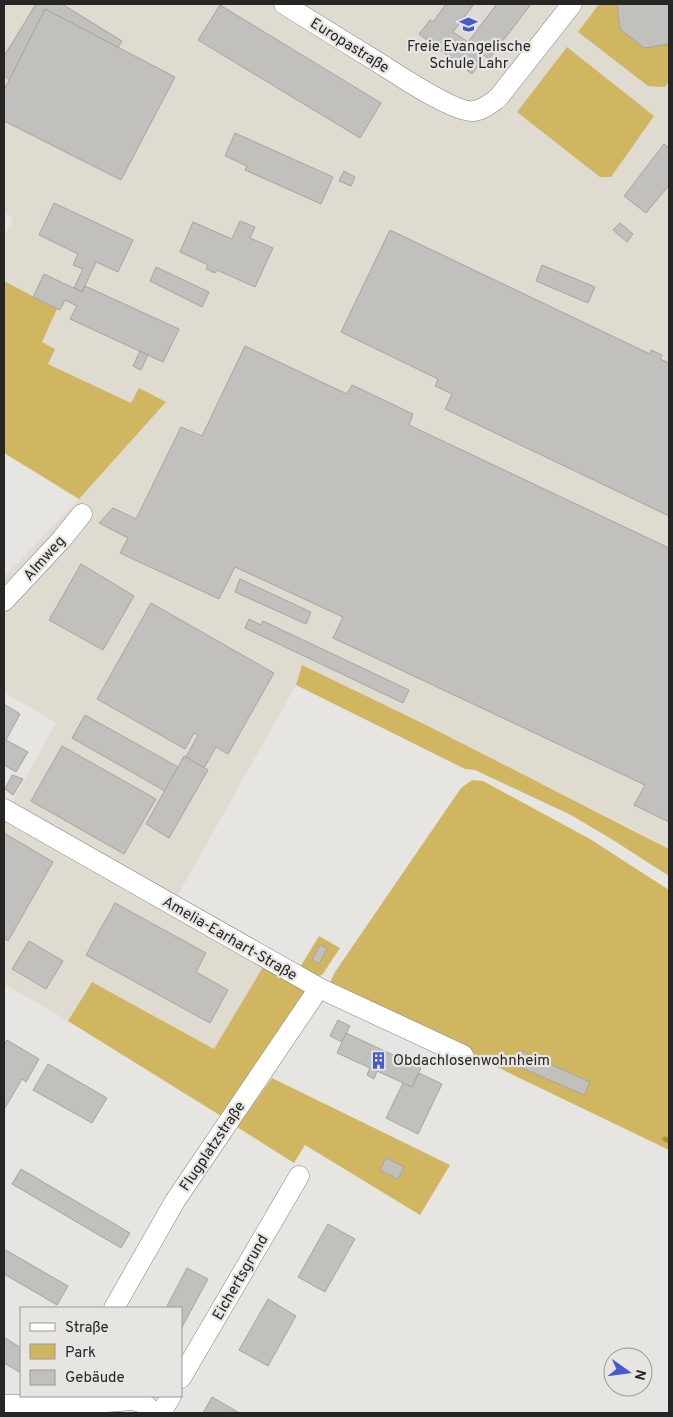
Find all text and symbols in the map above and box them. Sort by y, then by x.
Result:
street label: Europastraße [306,14,392,78]
school or university icon: Freie Evangelische Schule Lahr [459,15,479,35]
place label: Freie Evangelische Schule Lahr [407,38,531,74]
street label: Almweg [20,533,70,585]
street label: Amelia-Earhart-Straße [158,893,300,986]
building icon: Obdachlosenwohnheim [369,1050,389,1070]
place label: Obdachlosenwohnheim [393,1052,550,1071]
street label: Flugplatzstraße [176,1098,250,1195]
street label: Eichertsgrund [209,1232,273,1324]
legend [20,1307,182,1397]
text: Straße [65,1319,109,1338]
text: Park [65,1344,96,1363]
north arrow [603,1347,653,1397]
text: N [630,1368,649,1382]
text: Gebäude [65,1369,125,1388]

